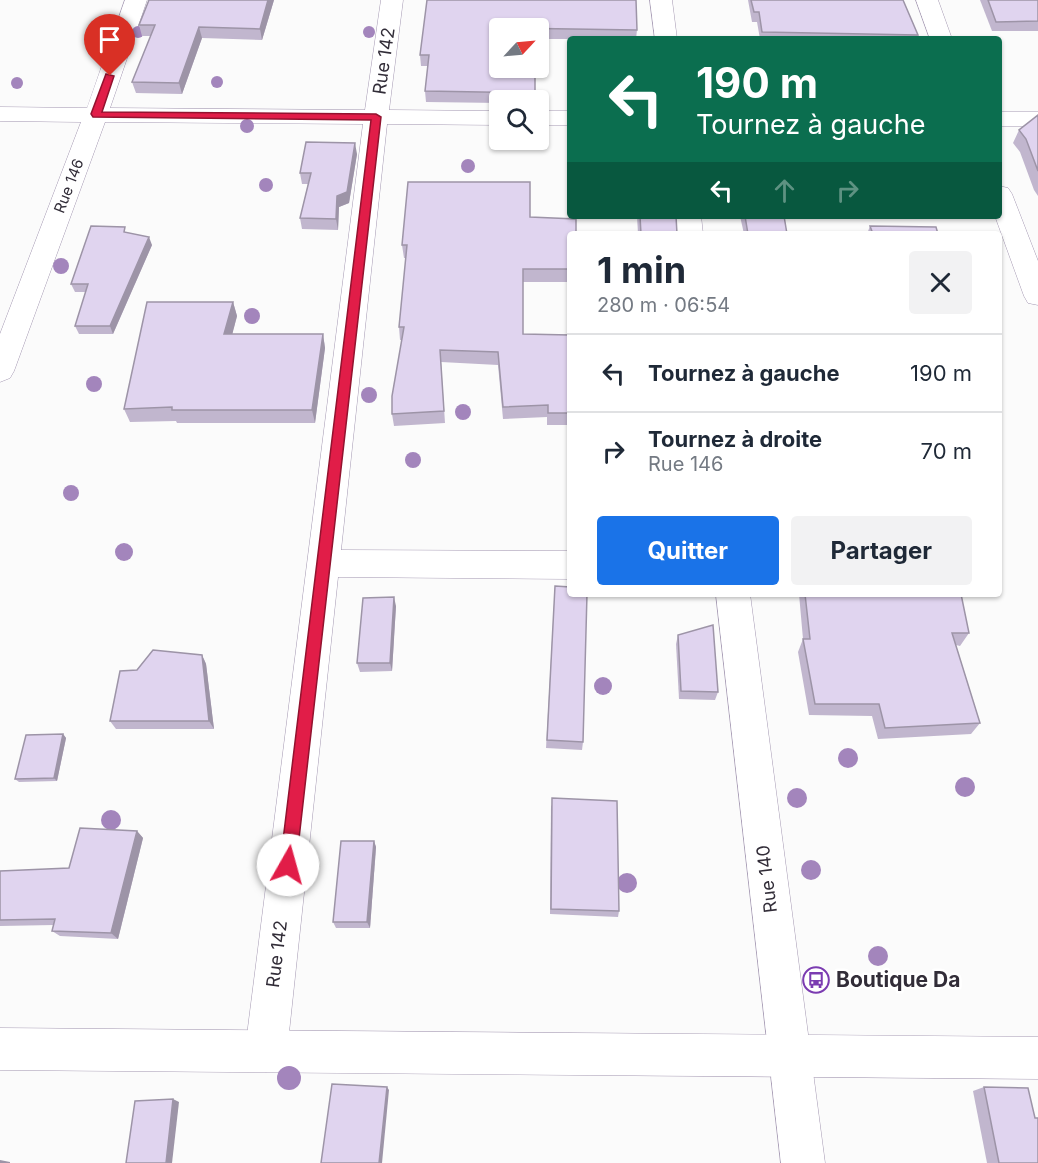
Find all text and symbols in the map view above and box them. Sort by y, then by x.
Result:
pin [84,14,135,76]
north arrow [489,18,549,78]
map controls [489,18,549,150]
icon: arrive [93,23,126,56]
street label: Rue 142 [368,26,399,96]
text: 190 m [696,57,818,108]
icon: left [597,60,675,138]
button: search [489,90,549,150]
text: Tournez à gauche [696,108,925,141]
street label: Rue 146 [50,156,88,216]
icon: left [705,174,738,207]
icon: ahead [768,174,801,207]
icon: right [831,174,864,207]
text: 1 min [597,248,686,292]
button: close [909,251,972,314]
text: 280 m · 06:54 [597,293,730,317]
icon: left [597,357,630,390]
text: Tournez à gauche [648,360,840,386]
text: 190 m [910,360,972,386]
text: Tournez à droite [648,426,822,452]
icon: right [597,435,630,468]
text: 70 m [921,438,972,464]
text: Rue 146 [648,452,723,476]
button: Quitter [597,516,779,585]
button: Partager [791,516,972,585]
position arrow [256,833,320,897]
street label: Rue 140 [752,844,781,914]
street label: Rue 142 [262,919,291,989]
bus stop icon: Boutique Da [801,965,831,995]
place label: Boutique Da [836,967,960,992]

